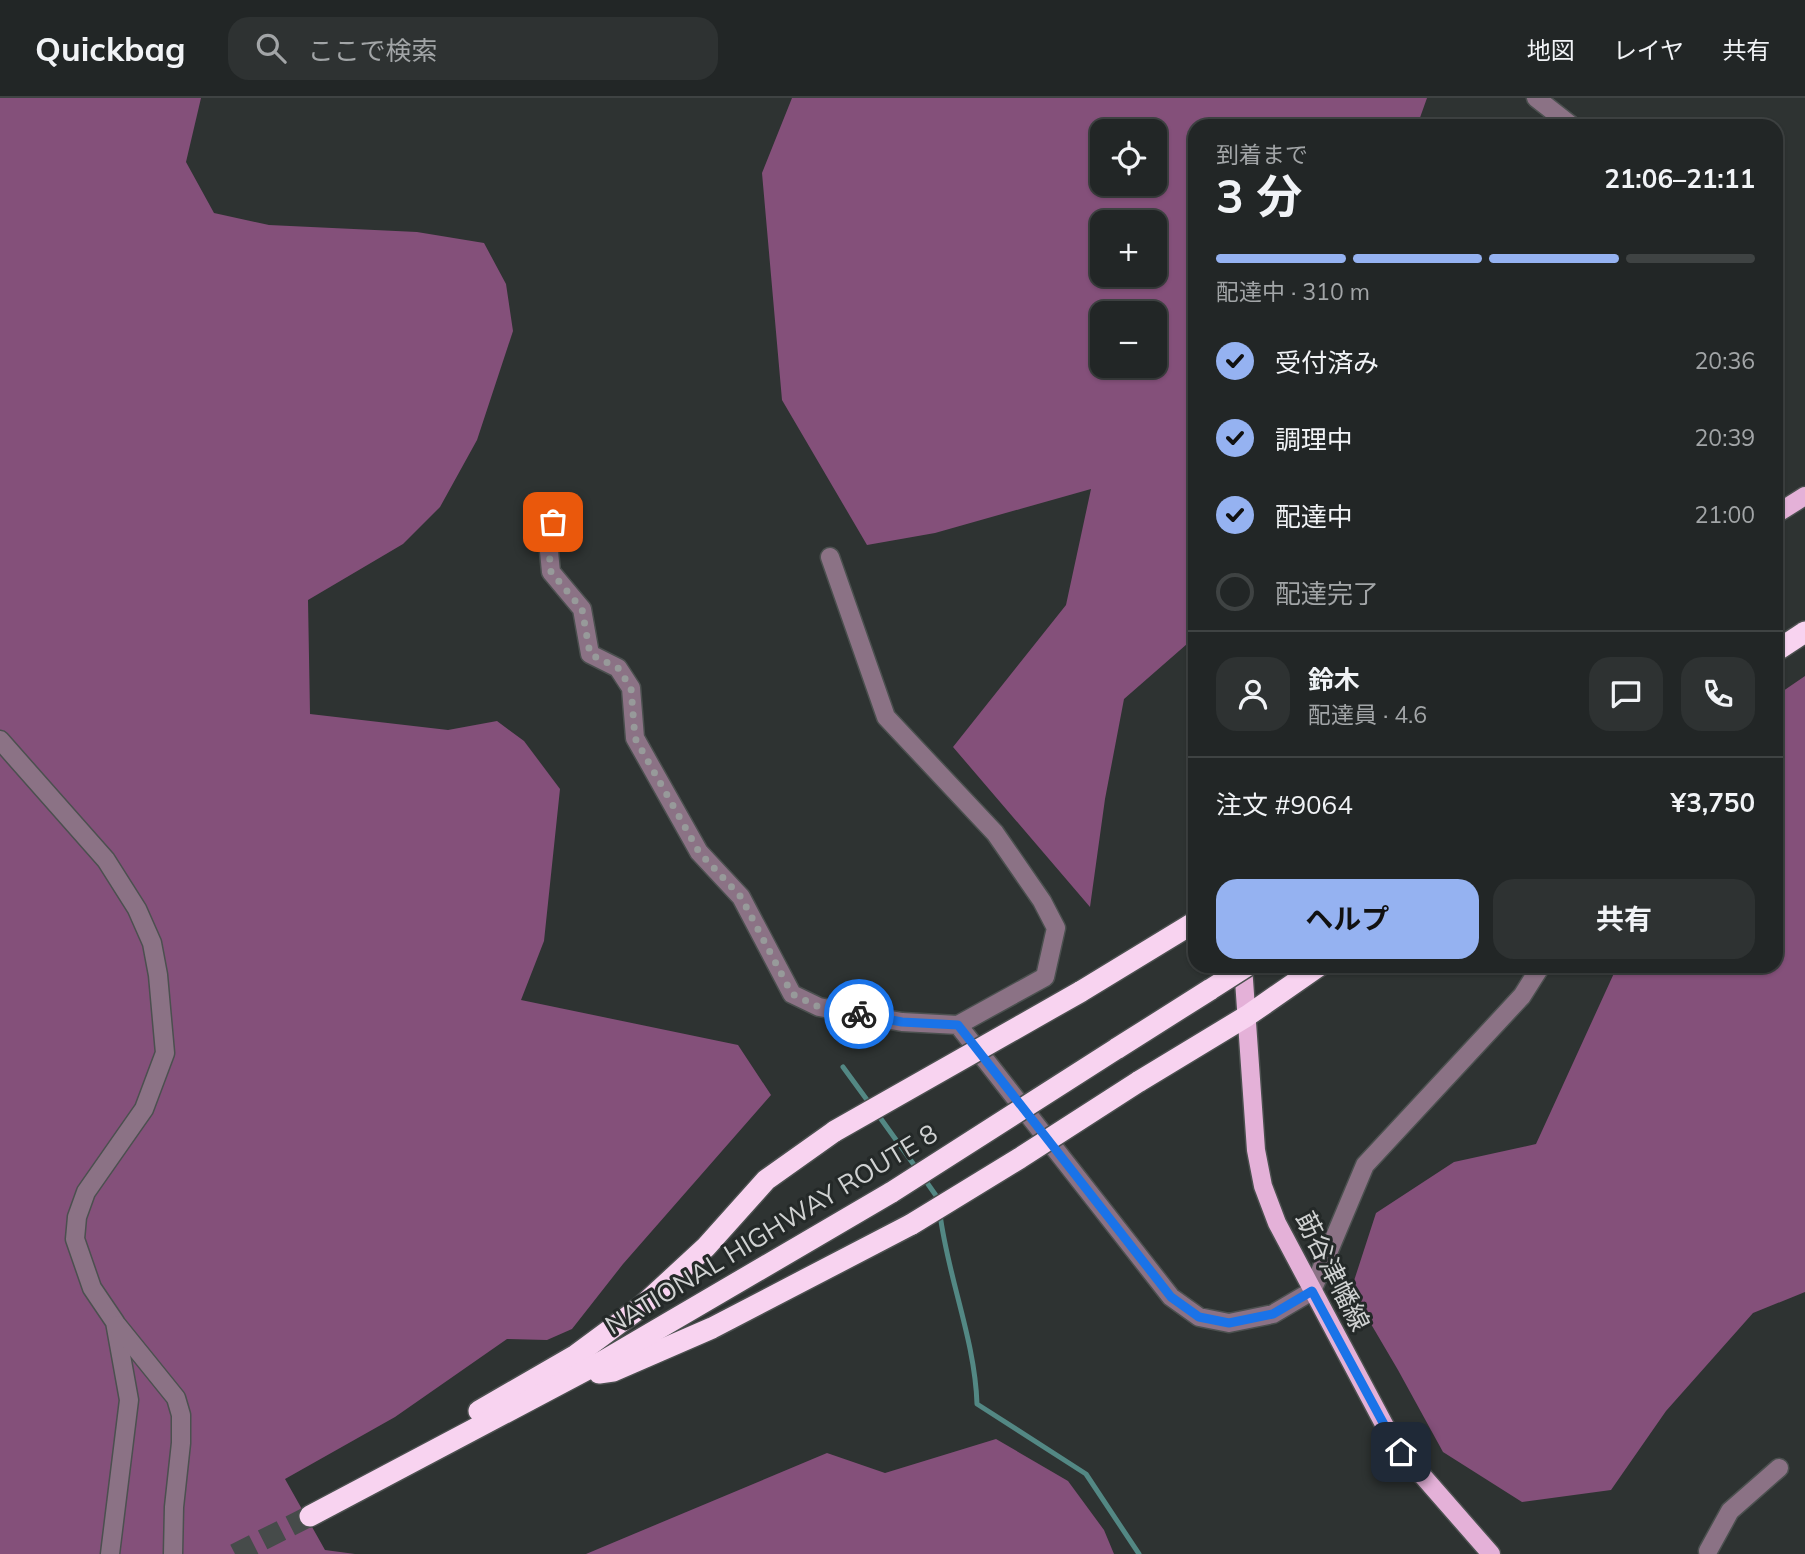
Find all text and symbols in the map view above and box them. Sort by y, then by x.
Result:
search box [228,17,718,80]
text: Quickbag [35,28,186,69]
icon: search [252,29,290,67]
text: ここで検索 [308,34,438,67]
text: 地図 [1527,35,1575,65]
text: レイヤ [1613,35,1684,65]
text: 共有 [1722,35,1770,65]
map controls [1090,119,1167,378]
button: locate [1090,119,1167,196]
text: 到着まで [1216,140,1308,169]
text: 21:06–21:11 [1604,162,1755,195]
text: 3 分 [1216,167,1302,225]
button: + [1090,210,1167,287]
text: 配達中 · 310 m [1216,277,1370,306]
button: − [1090,301,1167,378]
icon: check [1216,342,1254,380]
text: 受付済み [1275,346,1379,379]
text: 20:36 [1695,346,1755,375]
icon: check [1216,419,1254,457]
text: 調理中 [1275,423,1353,456]
text: 20:39 [1695,423,1755,452]
pin [523,492,583,552]
icon: check [1216,496,1254,534]
text: 配達中 [1275,500,1353,533]
text: 21:00 [1695,500,1755,529]
icon: bag [534,503,572,541]
text: 配達完了 [1275,577,1379,610]
button: person [1216,657,1290,731]
button: chat [1589,657,1663,731]
button: phone [1681,657,1755,731]
text: 鈴木 [1308,663,1360,696]
text: 配達員 · 4.6 [1308,700,1427,729]
text: ¥3,750 [1671,786,1755,819]
text: 注文 #9064 [1216,788,1353,821]
button: ヘルプ [1216,879,1479,959]
button: 共有 [1493,879,1755,959]
courier [824,979,894,1049]
icon: bike [840,995,878,1033]
street label: NATIONAL HIGHWAY ROUTE 8 [599,1117,943,1341]
street label: 莇谷津幡線 [1289,1206,1377,1336]
pin [1371,1422,1431,1482]
icon: home [1382,1433,1420,1471]

